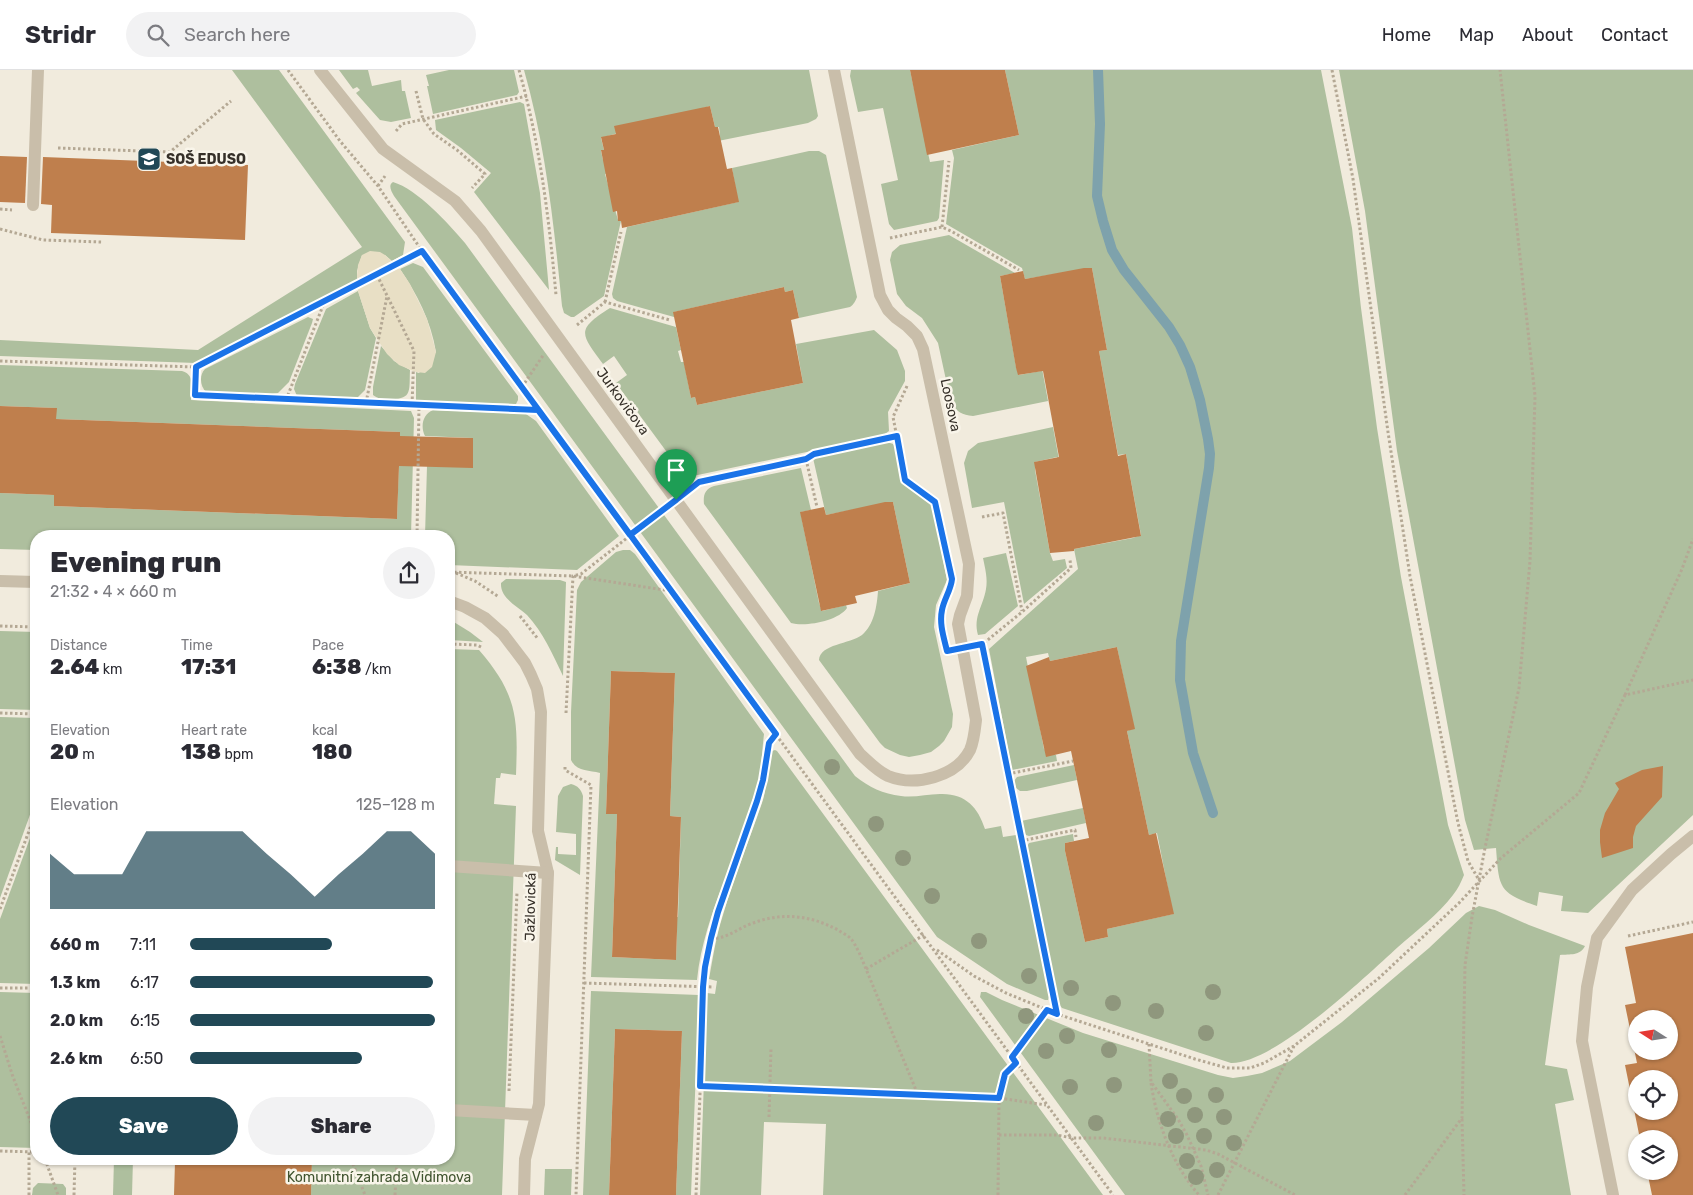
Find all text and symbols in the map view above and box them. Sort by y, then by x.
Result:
search box [126,12,476,57]
text: Stridr [25,21,96,49]
icon: search [144,21,172,49]
text: Search here [184,23,291,46]
text: Home [1382,24,1431,46]
text: Map [1459,24,1494,46]
text: About [1522,24,1573,46]
text: Contact [1601,24,1668,46]
school or university icon: SOŠ EDUSO [136,146,162,172]
place label: SOŠ EDUSO [166,150,246,168]
street label: Jurkovičova [592,364,653,438]
street label: Loosova [937,377,964,433]
pin [655,449,697,500]
icon: arrive [662,456,690,484]
text: Evening run [50,546,221,579]
button: share [383,547,435,599]
text: 21:32 · 4 × 660 m [50,582,177,601]
text: Distance [50,637,107,654]
text: Time [181,637,213,654]
text: Pace [312,637,344,654]
text: 2.64 [50,654,99,679]
text: 17:31 [181,654,236,679]
text: 6:38 [312,654,361,679]
text: km [99,661,123,678]
text: /km [361,661,391,678]
text: Elevation [50,722,110,739]
text: Heart rate [181,722,247,739]
text: kcal [312,722,338,739]
text: 20 [50,739,79,764]
text: 138 [181,739,221,764]
text: 180 [312,739,352,764]
text: m [79,746,95,763]
text: bpm [221,746,254,763]
text: Elevation [50,795,119,814]
text: 125–128 m [356,795,435,814]
street label: Jažlovická [521,873,540,941]
text: 660 m [50,935,100,954]
text: 7:11 [130,935,156,954]
text: 1.3 km [50,973,100,992]
text: 6:17 [130,973,159,992]
north arrow [1628,1010,1678,1060]
map controls [1628,1010,1678,1180]
text: 2.0 km [50,1011,103,1030]
text: 6:15 [130,1011,160,1030]
text: 2.6 km [50,1049,103,1068]
text: 6:50 [130,1049,163,1068]
button: locate [1628,1070,1678,1120]
button: Save [50,1097,238,1155]
button: Share [248,1097,435,1155]
button: layers [1628,1130,1678,1180]
park label: Komunitní zahrada Vidimova [287,1169,471,1186]

